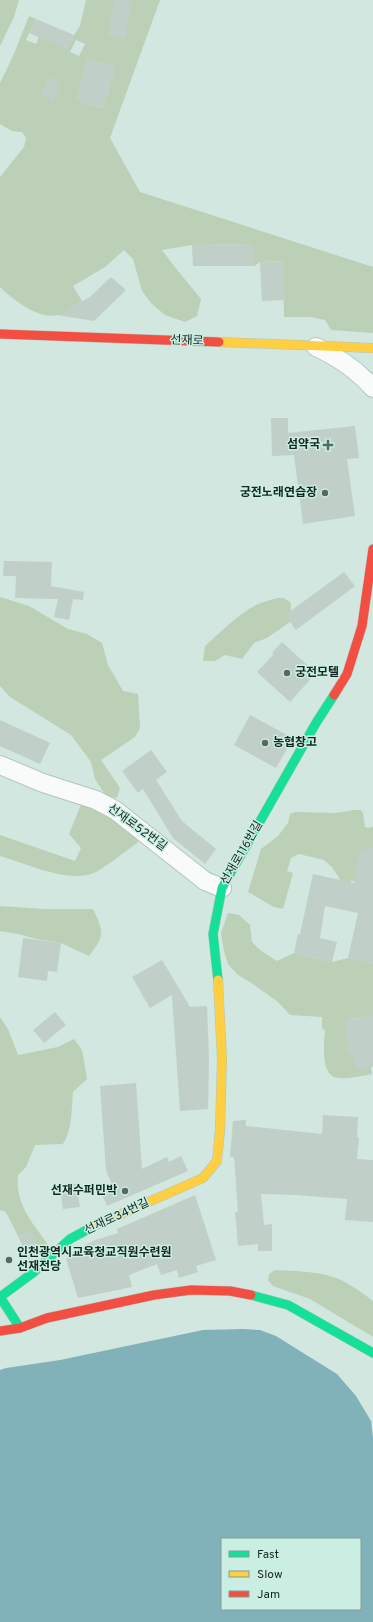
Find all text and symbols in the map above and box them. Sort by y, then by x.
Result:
street label: 선재로 [170,332,204,350]
place label: 섬약국 [287,437,320,453]
marker: 섬약국 [323,440,333,450]
place label: 궁전노래연습장 [240,485,317,501]
marker: 궁전노래연습장 [320,488,330,498]
place label: 궁전모텔 [295,665,339,681]
marker: 궁전모텔 [282,668,292,678]
place label: 농협창고 [273,735,317,751]
marker: 농협창고 [260,738,270,748]
street label: 선재로52번길 [104,801,170,855]
street label: 선재로116번길 [217,818,267,888]
place label: 선재수퍼민박 [51,1183,117,1199]
marker: 선재수퍼민박 [120,1186,130,1196]
street label: 선재로34번길 [82,1195,152,1239]
place label: 인천광역시교육청교직원수련원 선재전당 [17,1245,172,1275]
marker: 인천광역시교육청교직원수련원 선재전당 [4,1255,14,1265]
legend [221,1538,361,1610]
text: Fast [257,1547,279,1563]
text: Slow [257,1567,283,1583]
text: Jam [257,1587,280,1603]

